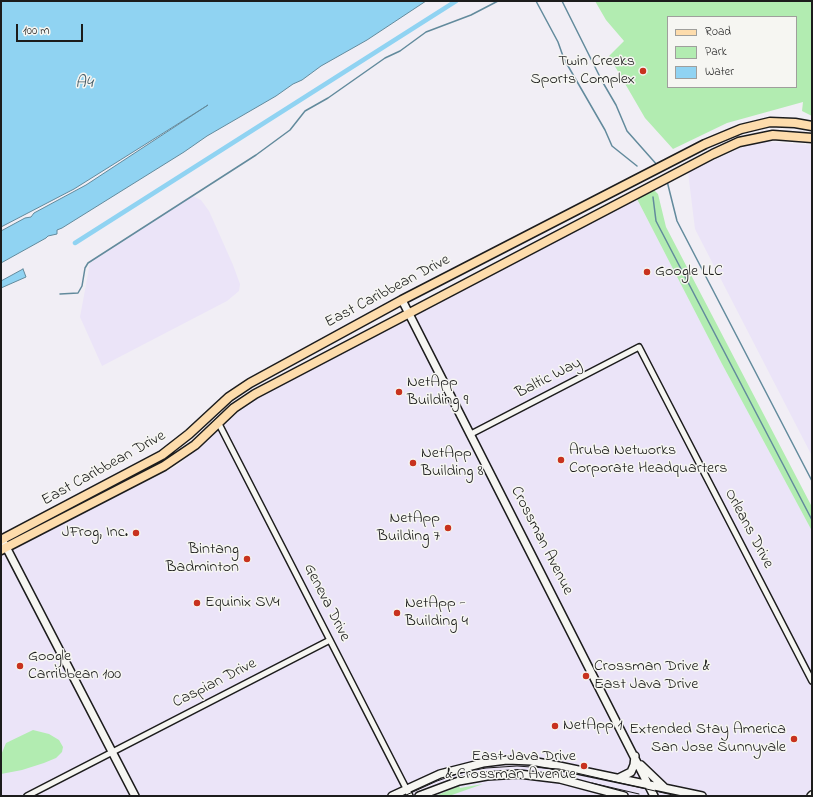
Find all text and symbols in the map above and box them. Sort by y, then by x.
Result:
scale bar [18,16,85,42]
legend [667,16,797,88]
text: 100 m [23,22,50,40]
text: Road [705,23,731,41]
text: Park [705,43,727,61]
place label: Twin Creeks Sports Complex [530,52,635,90]
text: Water [705,63,734,81]
marker: Twin Creeks Sports Complex [638,66,648,76]
water label: A4 [75,74,93,94]
street label: East Caribbean Drive [322,251,454,333]
place label: Google LLC [655,262,723,282]
marker: Google LLC [642,267,652,277]
street label: Baltic Way [513,354,585,404]
place label: NetApp Building 9 [407,373,468,411]
marker: NetApp Building 9 [394,387,404,397]
street label: East Caribbean Drive [39,427,169,511]
place label: Aruba Networks Corporate Headquarters [569,441,727,479]
place label: NetApp Building 8 [421,444,483,482]
marker: Aruba Networks Corporate Headquarters [556,455,566,465]
marker: NetApp Building 8 [408,458,418,468]
street label: Crossman Avenue [505,484,577,598]
street label: Orleans Drive [719,486,777,572]
place label: NetApp Building 7 [377,509,440,547]
place label: JFrog, Inc. [62,523,128,543]
marker: NetApp Building 7 [443,523,453,533]
marker: JFrog, Inc. [131,528,141,538]
place label: Bintang Badminton [166,540,239,578]
marker: Bintang Badminton [242,554,252,564]
street label: Geneva Drive [298,561,354,645]
place label: Equinix SV4 [205,593,280,613]
place label: NetApp - Building 4 [405,594,468,632]
marker: Equinix SV4 [192,598,202,608]
marker: NetApp - Building 4 [392,608,402,618]
place label: Google Carribbean 100 [28,647,121,685]
street label: Caspian Drive [170,655,260,713]
place label: Crossman Drive & East Java Drive [594,657,710,695]
marker: Google Carribbean 100 [15,661,25,671]
marker: Crossman Drive & East Java Drive [581,671,591,681]
place label: NetApp 1 [563,716,623,736]
place label: Extended Stay America San Jose Sunnyvale [629,720,786,758]
marker: NetApp 1 [550,721,560,731]
marker: Extended Stay America San Jose Sunnyvale [789,734,799,744]
place label: East Java Drive & Crossman Avenue [446,747,576,785]
marker: East Java Drive & Crossman Avenue [579,761,589,771]

